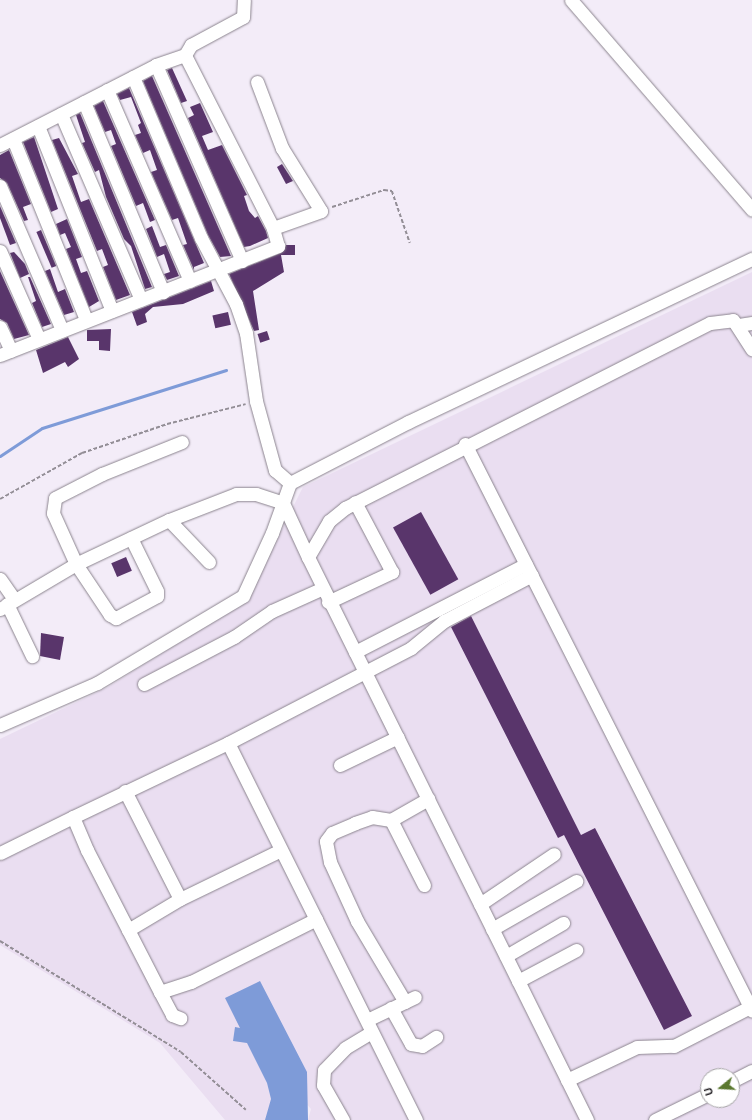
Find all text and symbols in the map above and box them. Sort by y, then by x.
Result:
north arrow [700,1068,740,1108]
text: U [702,1086,716,1097]

